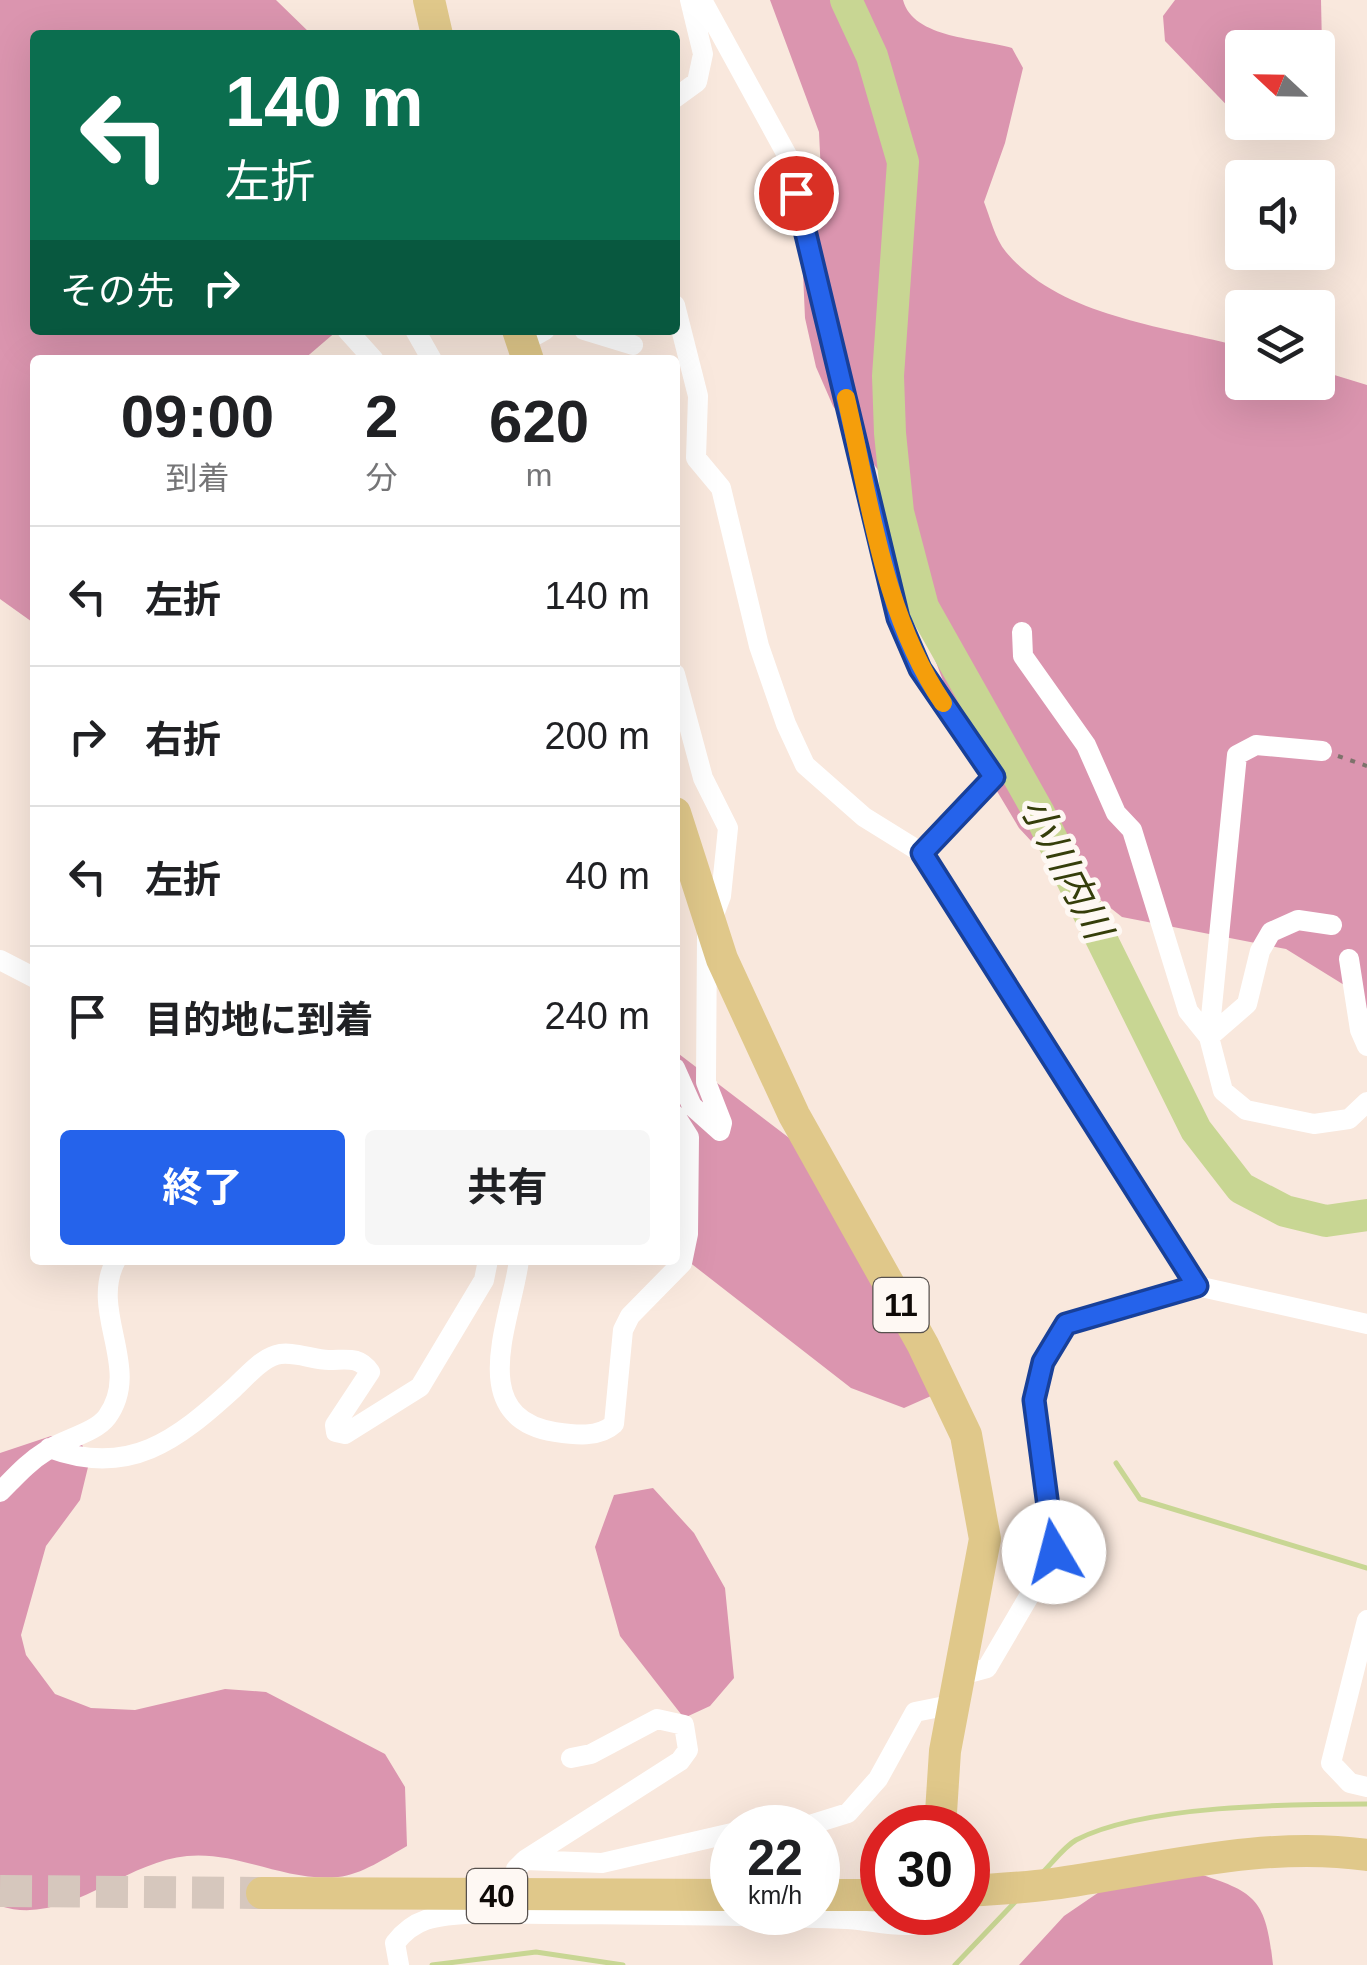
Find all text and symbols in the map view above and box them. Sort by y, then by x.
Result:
north arrow [1225,30,1335,140]
map controls [1225,30,1335,400]
text: 140 m [225,63,423,141]
icon: left [60,70,190,200]
pin [754,151,839,236]
text: 左折 [225,156,315,207]
button: sound [1225,160,1335,270]
icon: arrive [769,166,824,221]
icon: right [194,260,249,315]
text: その先 [60,270,174,312]
button: layers [1225,290,1335,400]
text: 09:00 [121,383,274,450]
text: 2 [365,383,398,450]
text: 620 [489,388,589,455]
text: m [526,457,552,493]
text: 到着 [165,460,229,496]
text: 分 [366,460,398,496]
icon: left [60,569,115,624]
text: 140 m [544,575,650,617]
text: 左折 [145,579,221,621]
icon: right [60,709,115,764]
text: 200 m [544,715,650,757]
text: 右折 [145,719,221,761]
water label: 小川内川 [1013,791,1121,949]
icon: left [60,849,115,904]
text: 40 m [566,855,650,897]
text: 左折 [145,859,221,901]
icon: arrive [60,989,115,1044]
text: 240 m [544,995,650,1037]
text: 目的地に到着 [145,999,373,1041]
button: 終了 [60,1130,345,1245]
button: 共有 [365,1130,650,1245]
road number: 11 [874,1278,928,1332]
position arrow [1002,1500,1106,1604]
speed limit sign: 30 [860,1805,990,1935]
text: 22 [747,1830,803,1886]
road number: 40 [467,1869,527,1923]
text: km/h [748,1881,802,1909]

